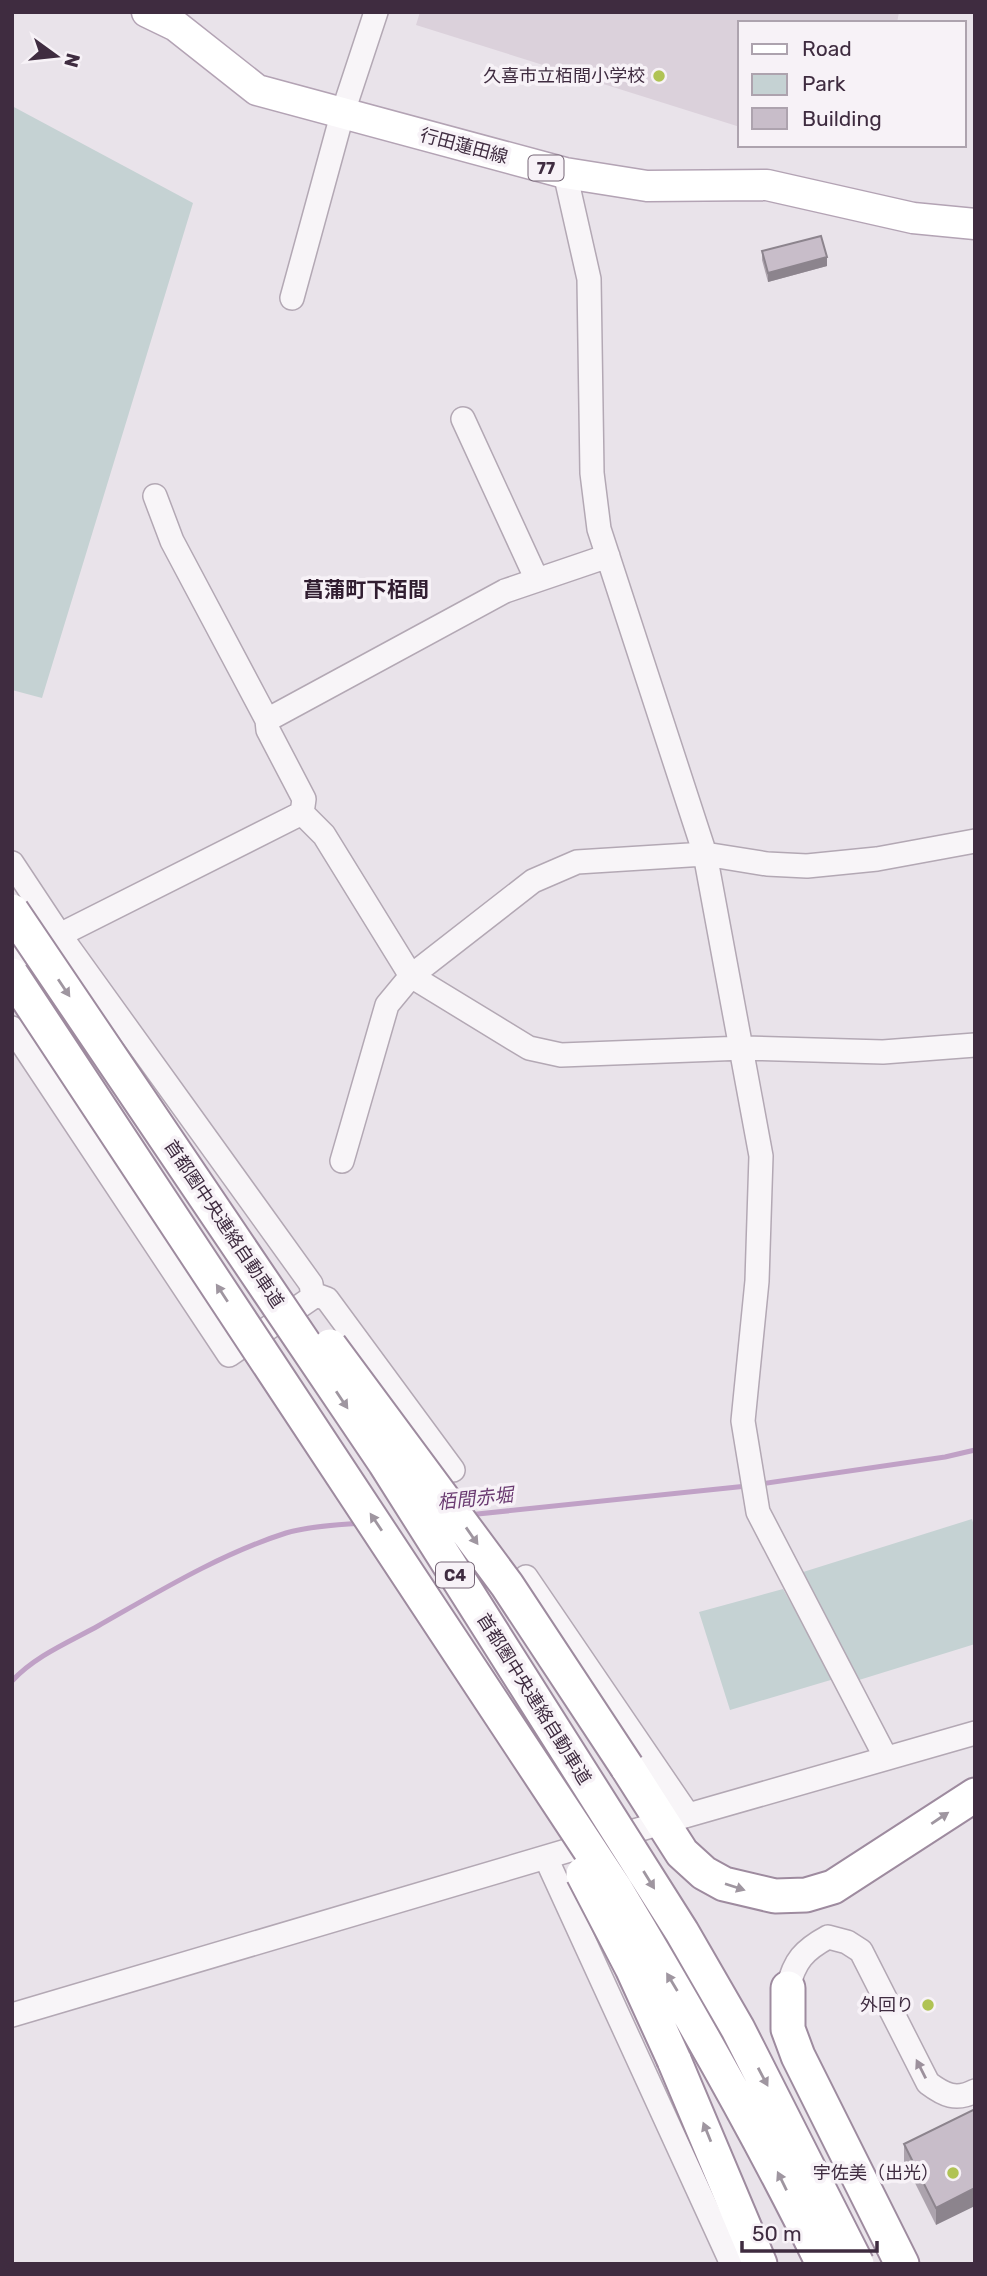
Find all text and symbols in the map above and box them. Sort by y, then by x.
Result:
north arrow [21,21,91,91]
legend [738,21,966,147]
text: Road [802,36,852,61]
text: N [59,51,85,70]
place label: 久喜市立栢間小学校 [483,65,645,87]
marker: 久喜市立栢間小学校 [651,68,667,84]
text: Park [802,71,846,96]
text: Building [802,106,882,131]
street label: 行田蓮田線 [418,124,510,168]
road number: 77 [528,156,564,180]
district label: 菖蒲町下栢間 [303,577,429,602]
one-way arrow [58,978,71,998]
street label: 首都圏中央連絡自動車道 [160,1136,288,1312]
one-way arrow [216,1283,229,1303]
one-way arrow [335,1391,349,1409]
water label: 栢間赤堀 [436,1483,517,1514]
one-way arrow [370,1513,383,1532]
one-way arrow [465,1527,479,1545]
road number: C4 [436,1562,474,1588]
street label: 首都圏中央連絡自動車道 [472,1609,596,1789]
one-way arrow [931,1811,949,1825]
one-way arrow [643,1871,656,1890]
one-way arrow [725,1883,746,1893]
one-way arrow [665,1972,678,1991]
place label: 外回り [860,1994,914,2016]
marker: 外回り [920,1997,936,2013]
one-way arrow [915,2059,926,2079]
one-way arrow [758,2067,769,2087]
one-way arrow [701,2122,712,2143]
place label: 宇佐美（出光） [813,2162,939,2184]
marker: 宇佐美（出光） [945,2165,961,2181]
one-way arrow [776,2170,788,2191]
scale bar [742,2210,877,2254]
text: 50 m [752,2221,802,2246]

